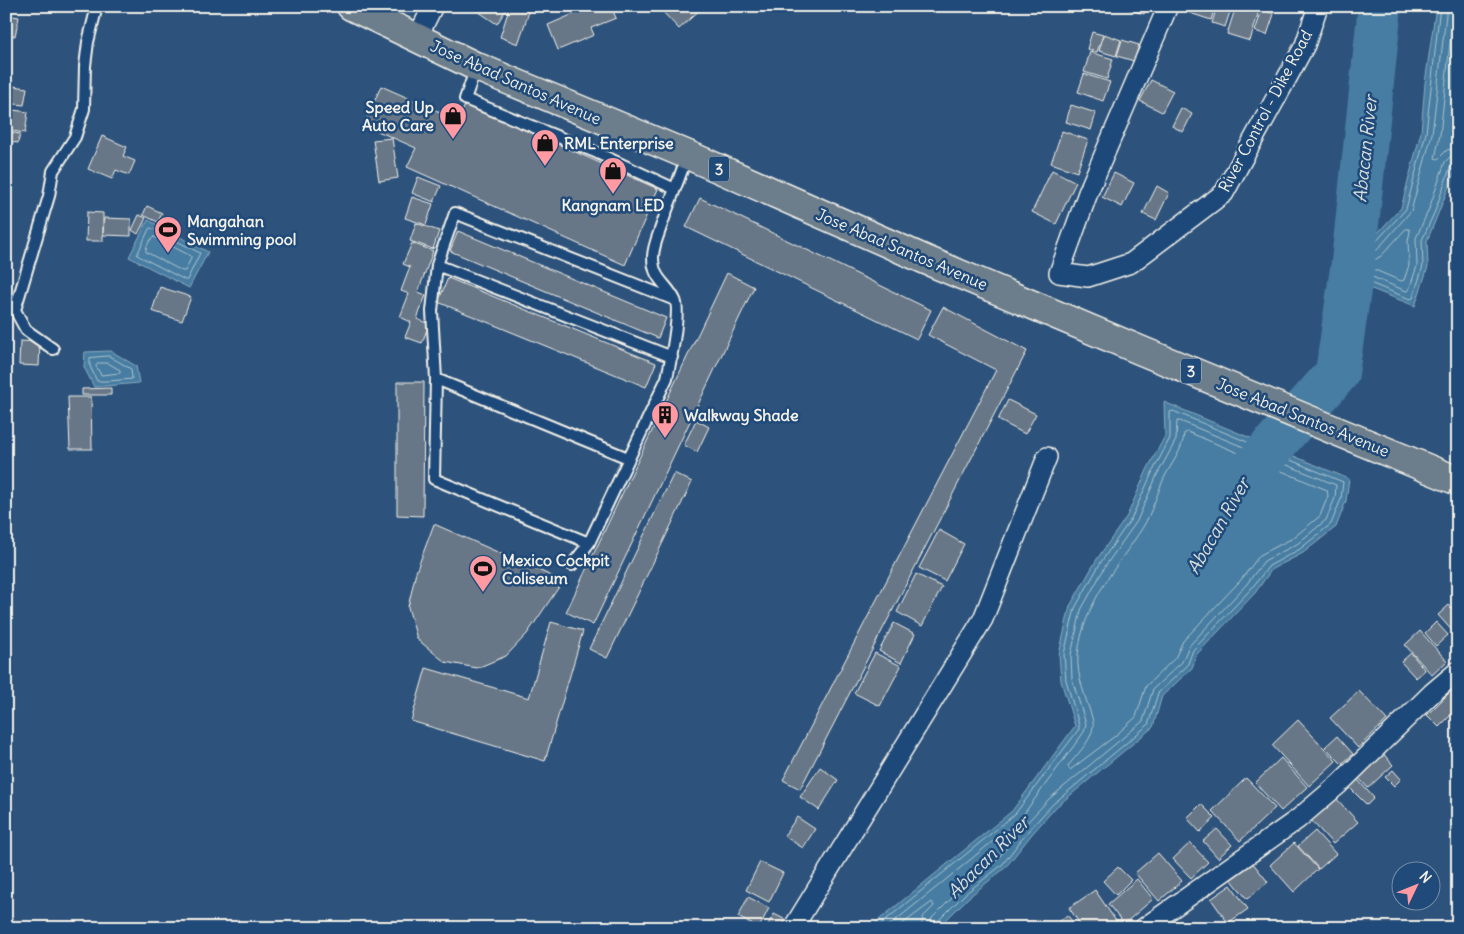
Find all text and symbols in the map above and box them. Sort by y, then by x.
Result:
street label: River Control - Dike Road [1214,27,1316,195]
street label: Jose Abad Santos Avenue [428,35,604,129]
water label: Abacan River [1348,92,1382,203]
place label: Speed Up Auto Care [362,97,434,135]
shop icon: Speed Up Auto Care [438,101,468,140]
shop icon: RML Enterprise [530,128,560,167]
place label: RML Enterprise [564,133,674,154]
shop icon: Kangnam LED [598,156,628,195]
road number: 3 [709,156,729,182]
place label: Kangnam LED [562,195,664,216]
street label: Jose Abad Santos Avenue [813,204,991,294]
place label: Mangahan Swimming pool [187,211,296,250]
sports icon: Mangahan Swimming pool [153,215,183,254]
road number: 3 [1181,358,1201,384]
street label: Jose Abad Santos Avenue [1214,373,1392,461]
building icon: Walkway Shade [650,400,680,439]
place label: Walkway Shade [684,405,799,426]
water label: Abacan River [1181,472,1256,578]
place label: Mexico Cockpit Coliseum [502,550,610,588]
sports icon: Mexico Cockpit Coliseum [468,554,498,593]
water label: Abacan River [942,809,1036,903]
north arrow [1392,862,1442,912]
text: N [1416,867,1435,887]

